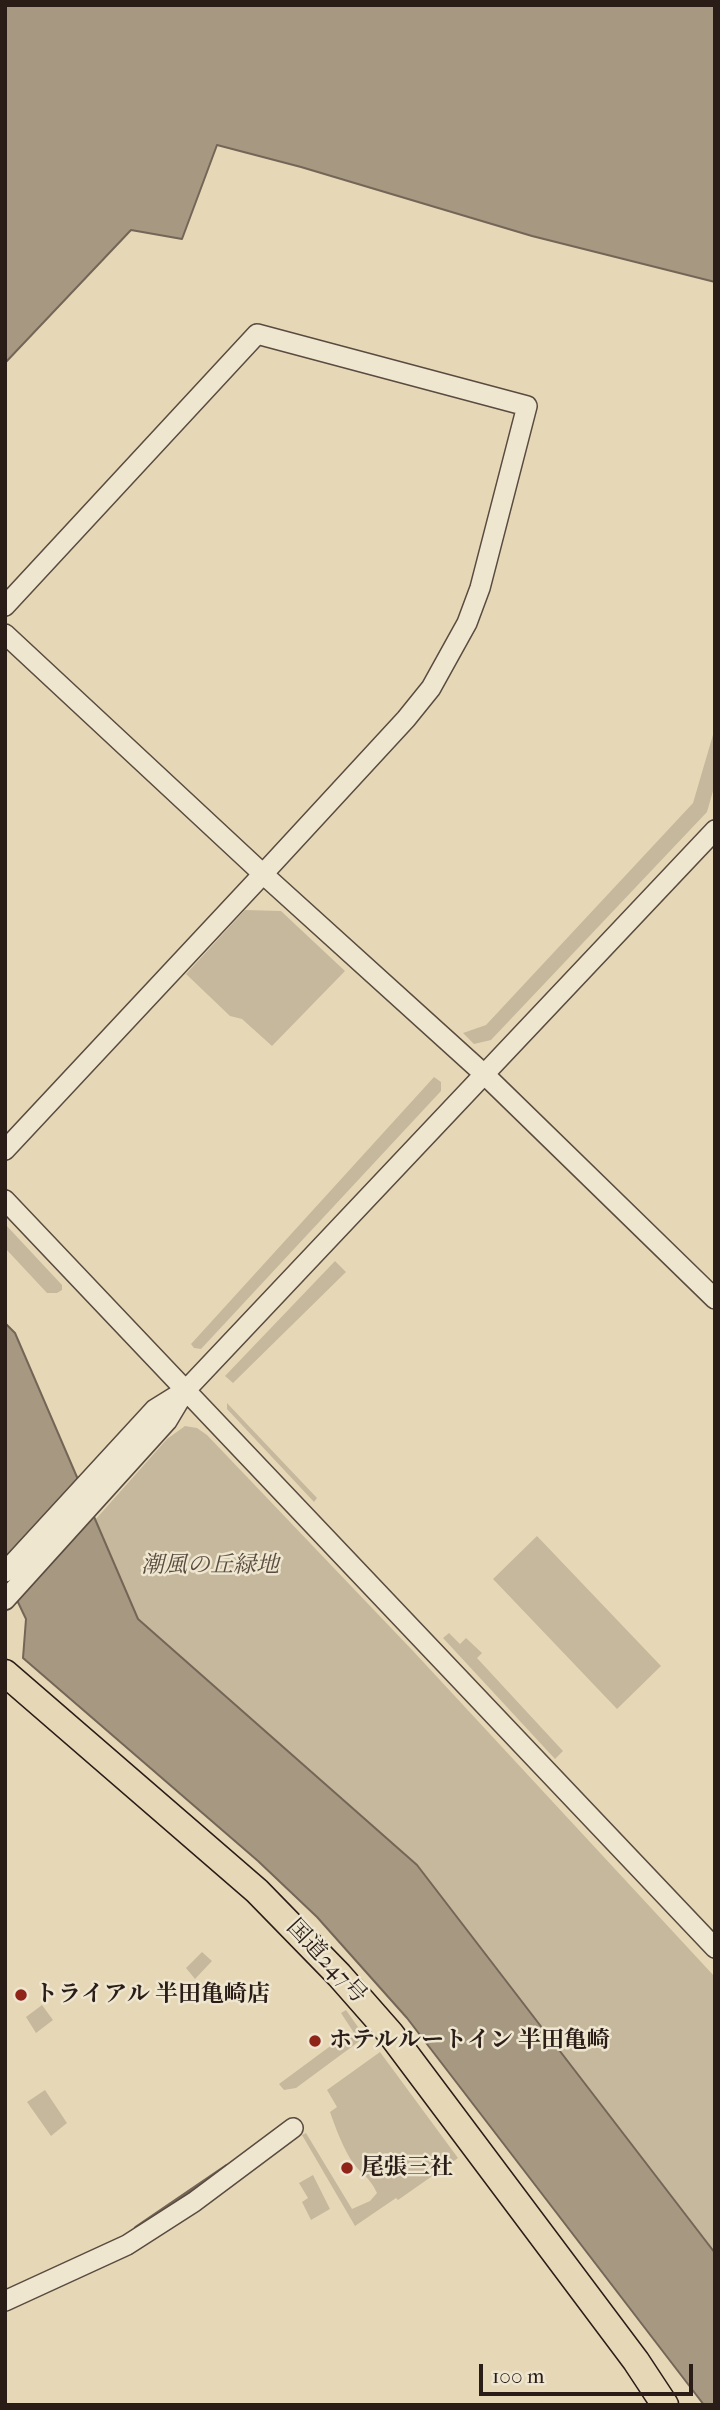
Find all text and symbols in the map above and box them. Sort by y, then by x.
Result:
park label: 潮風の丘緑地 [141,1552,279,1580]
street label: 国道247号 [280,1914,372,2010]
place label: トライアル 半田亀崎店 [35,1981,270,2009]
marker: トライアル 半田亀崎店 [13,1987,29,2003]
place label: ホテルルートイン 半田亀崎 [329,2027,610,2055]
marker: ホテルルートイン 半田亀崎 [307,2033,323,2049]
place label: 尾張三社 [361,2154,453,2182]
marker: 尾張三社 [339,2160,355,2176]
scale bar [482,2350,696,2394]
text: 100 m [492,2364,545,2388]

